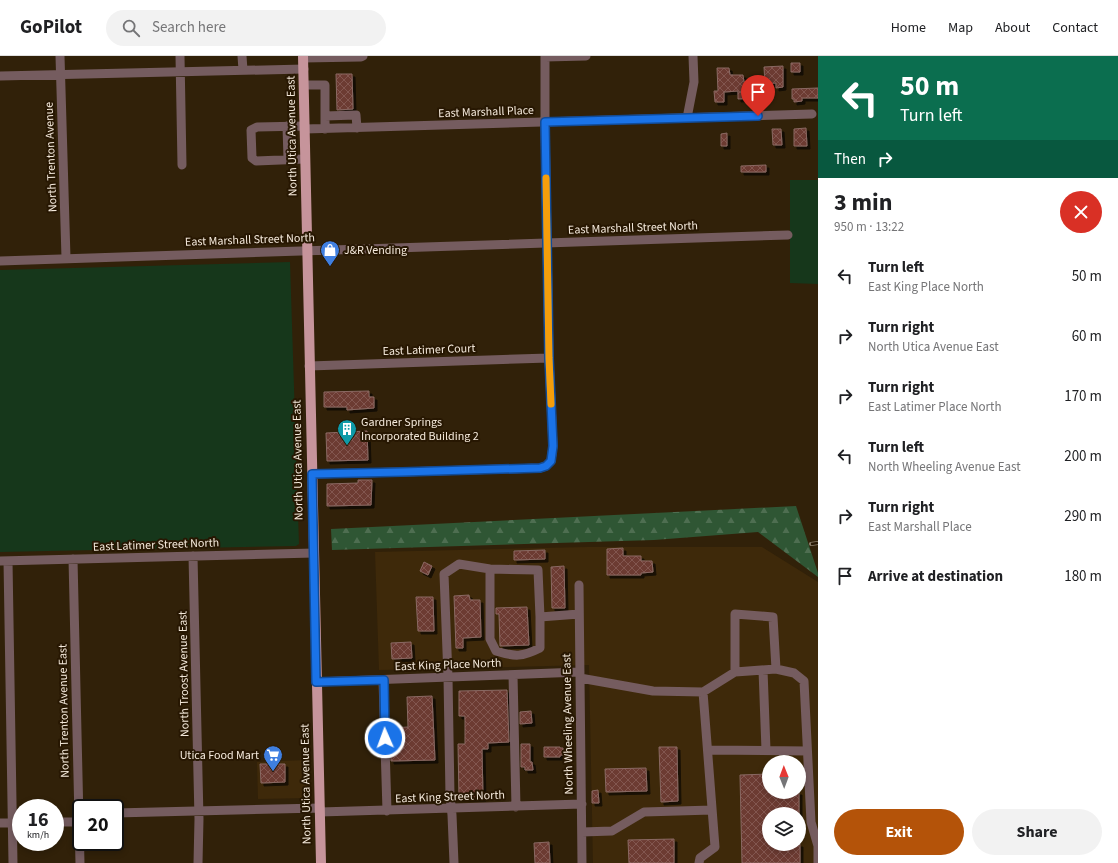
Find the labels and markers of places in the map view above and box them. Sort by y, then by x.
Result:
pin [741,75,775,116]
shop icon: J&R Vending [319,239,341,267]
place label: J&R Vending [344,242,407,259]
place label: Gardner Springs Incorporated Building 2 [361,414,479,445]
building icon: Gardner Springs Incorporated Building 2 [336,418,358,446]
supermarket icon: Utica Food Mart [262,744,284,772]
place label: Utica Food Mart [180,747,259,764]

